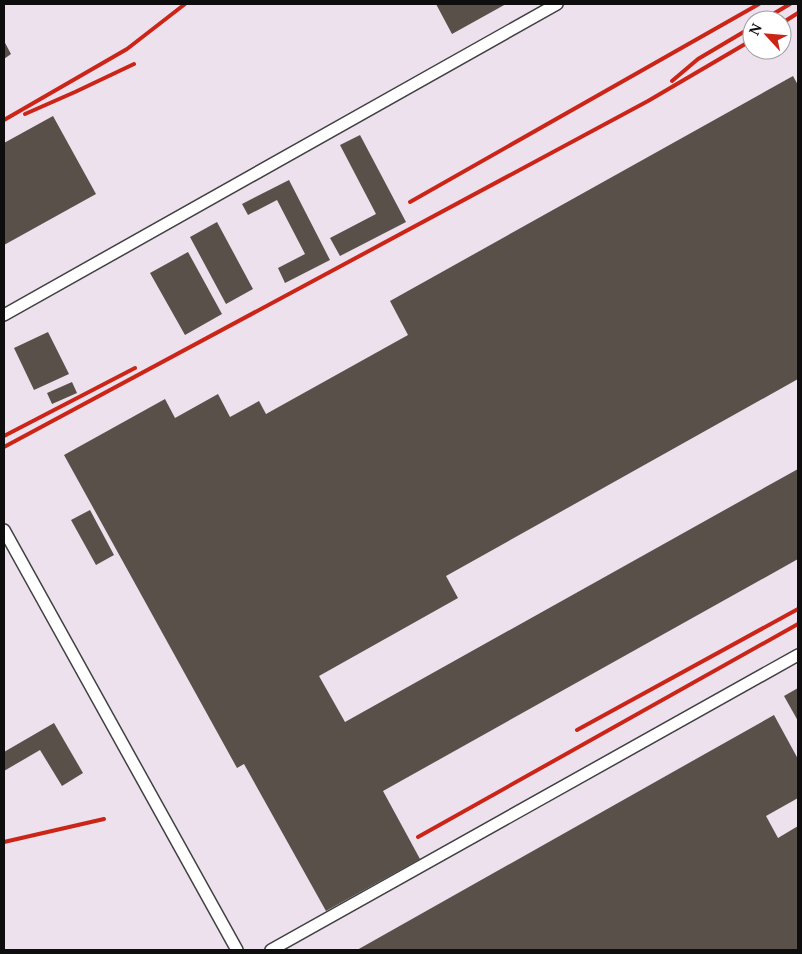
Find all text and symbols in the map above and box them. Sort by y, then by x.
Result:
north arrow [742,10,792,60]
text: N [744,20,766,38]

